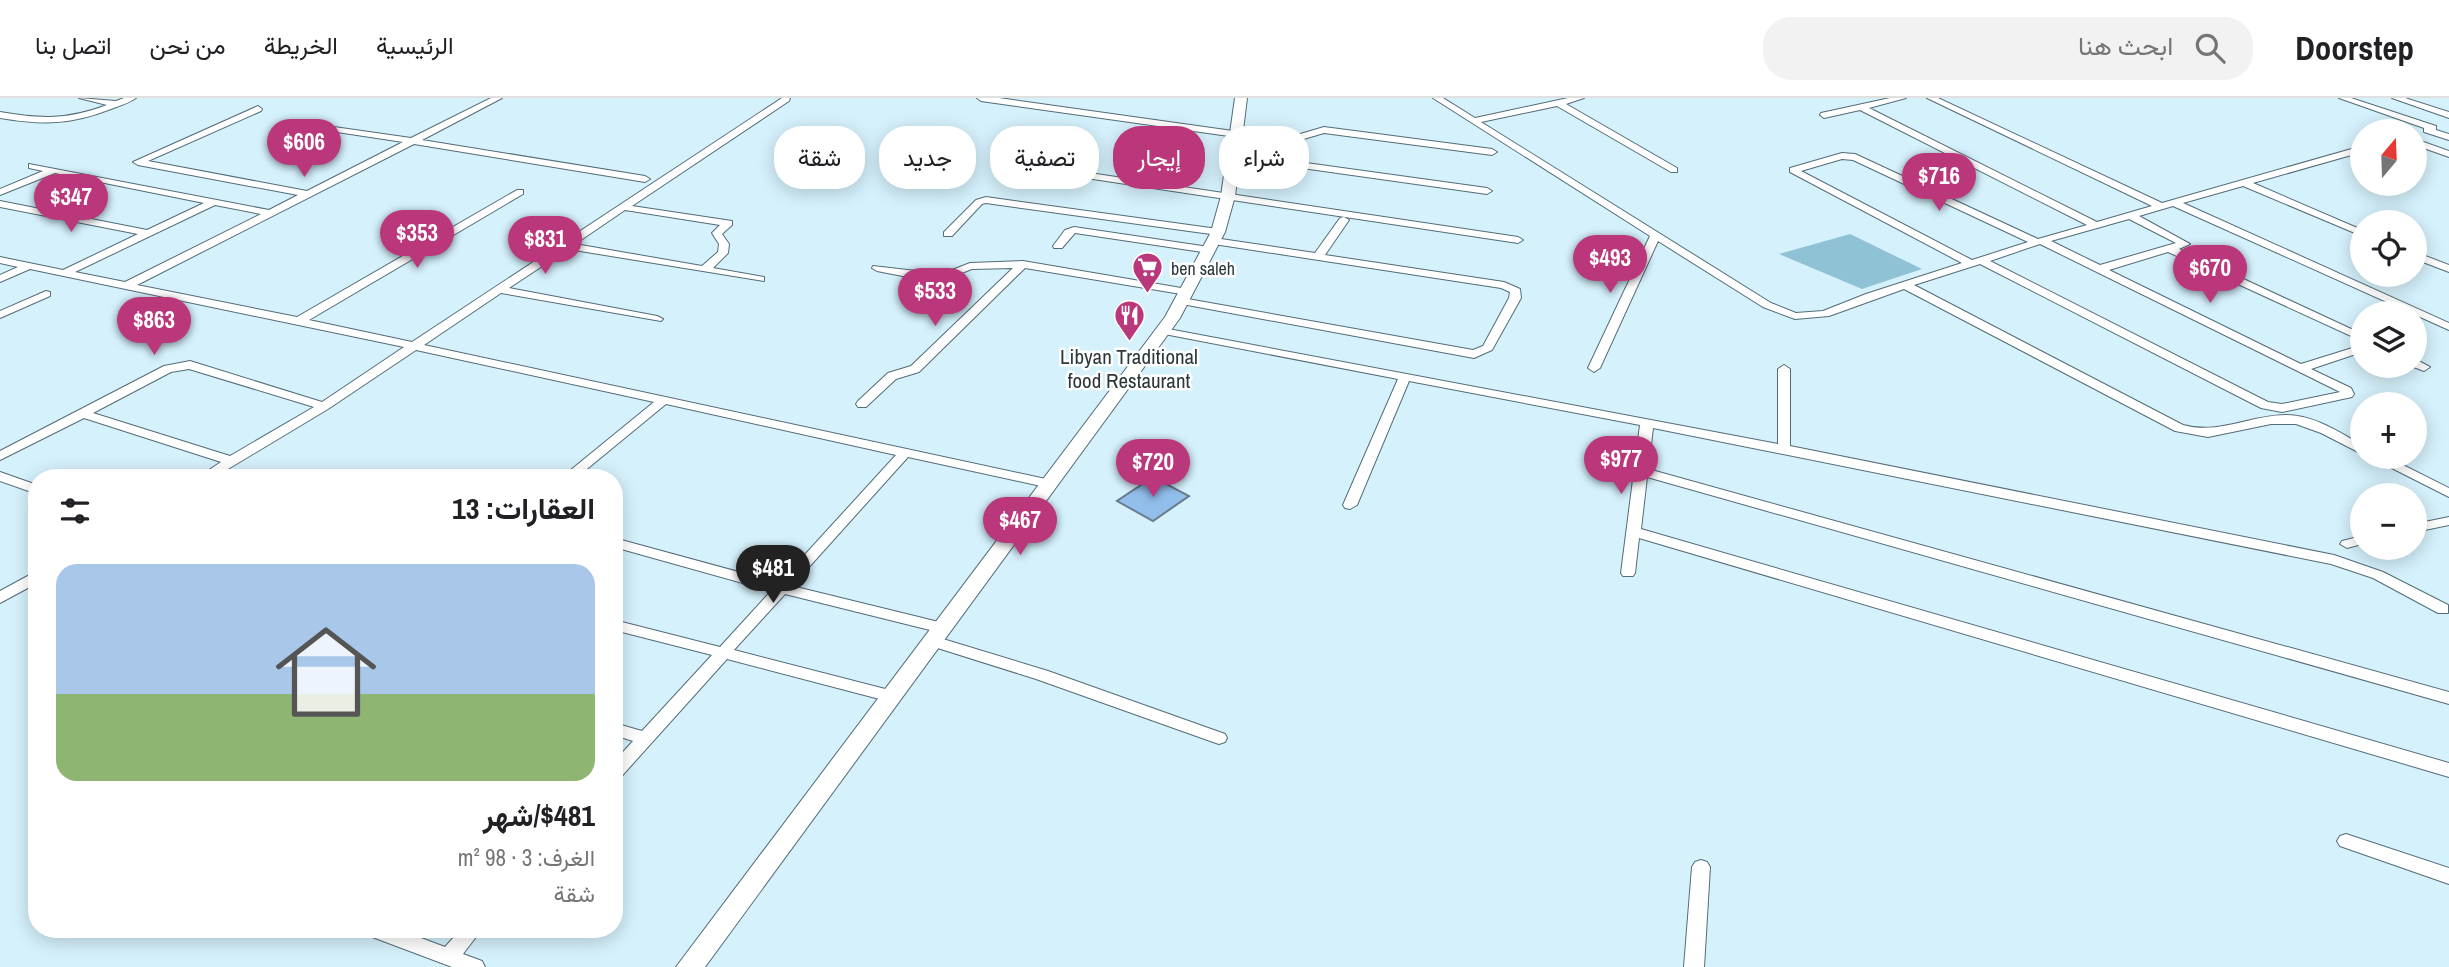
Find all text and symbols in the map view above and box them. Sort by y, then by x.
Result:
search box [1763,17,2253,80]
text: Doorstep [2295,26,2414,70]
text: ابحث هنا [2078,28,2173,63]
text: اتصل بنا [35,29,112,61]
text: من نحن [150,29,226,61]
text: الخريطة [264,29,338,61]
text: الرئيسية [376,29,453,61]
icon: search [2191,29,2229,67]
north arrow [2350,119,2427,196]
map controls [2350,119,2427,560]
pin: $606 [263,120,345,179]
text: $606 [283,126,325,157]
chip: شقة [774,126,865,189]
chip: جديد [879,126,976,189]
chip: تصفية [990,126,1099,189]
chip: إيجار [1113,126,1205,189]
chip: شراء [1219,126,1309,189]
pin: $716 [1898,153,1980,213]
text: $716 [1918,160,1960,191]
pin: $347 [30,174,112,234]
text: $347 [50,181,92,212]
button: locate [2350,210,2427,287]
pin: $353 [376,211,458,270]
pin: $831 [504,216,586,276]
text: $353 [396,217,438,248]
text: $831 [524,223,566,254]
pin: $493 [1569,236,1651,295]
text: $493 [1589,242,1631,273]
pin: $670 [2169,246,2251,305]
supermarket icon: ben saleh [1131,251,1165,295]
text: $670 [2189,252,2231,283]
place label: ben saleh [1171,256,1235,281]
pin: $533 [894,268,976,328]
text: $533 [914,275,956,306]
pin: $863 [113,298,195,357]
restaurant icon: Libyan Traditional food Restaurant [1112,299,1146,343]
button: layers [2350,301,2427,378]
text: $863 [133,304,175,335]
place label: Libyan Traditional food Restaurant [1060,342,1198,395]
button: + [2350,392,2427,469]
pin: $977 [1580,436,1662,496]
pin: $720 [1112,440,1194,499]
text: $977 [1600,443,1642,474]
text: $720 [1132,446,1174,477]
button: − [2350,483,2427,560]
text: العقارات: 13 [452,488,595,528]
icon: filters [56,492,94,530]
pin: $467 [979,498,1061,557]
text: $467 [999,504,1041,535]
pin: $481 [732,546,814,605]
text: $481 [752,552,794,583]
icon: home [263,609,389,735]
text: $481/شهر [483,795,595,835]
text: الغرف: 3 · 98 m² [458,842,595,873]
text: شقة [553,878,595,909]

